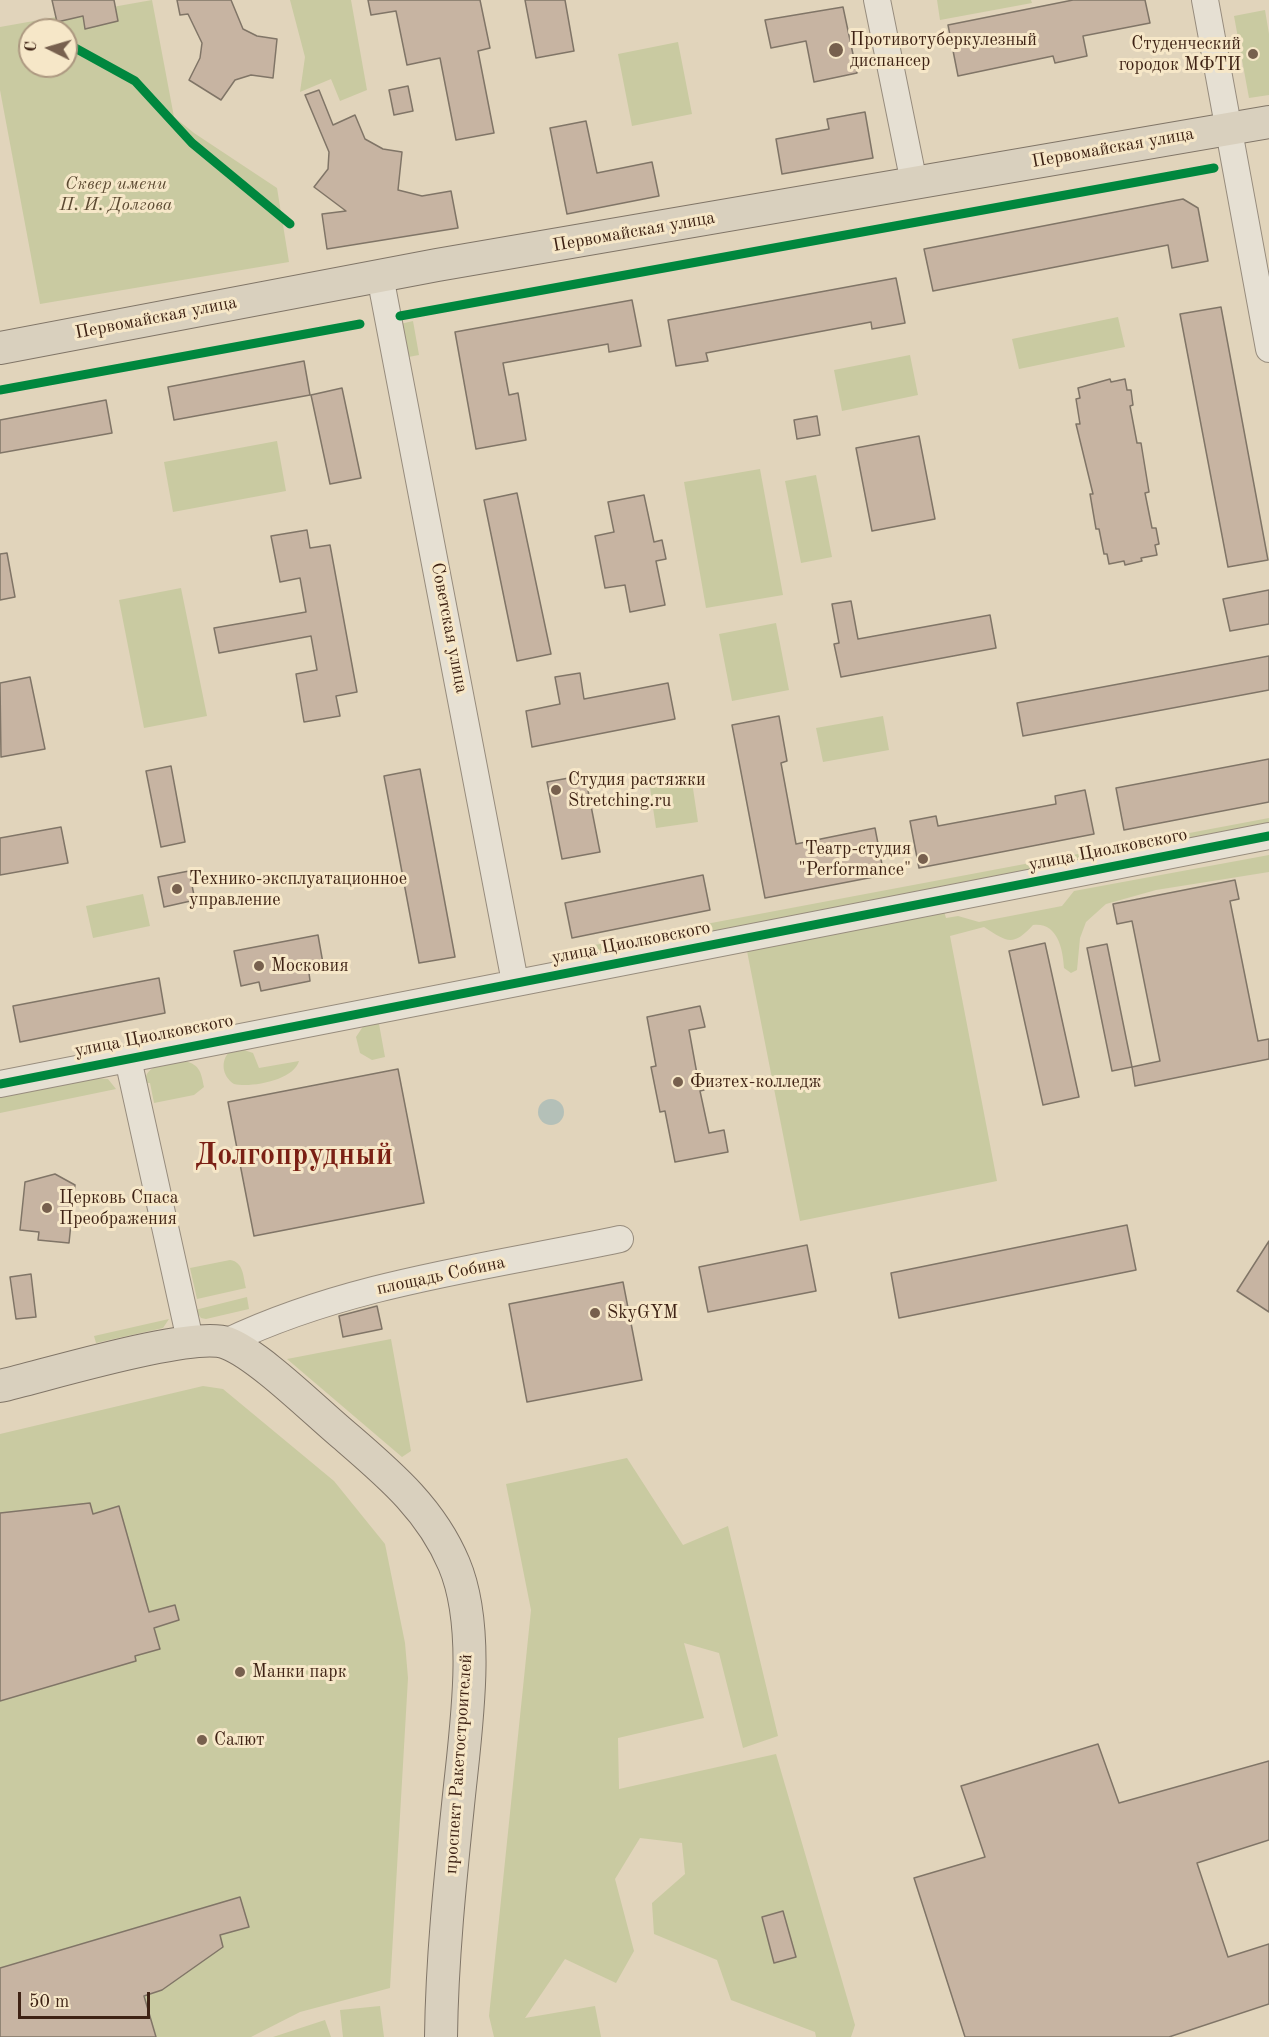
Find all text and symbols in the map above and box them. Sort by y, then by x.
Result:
north arrow [18,18,78,78]
place label: Противотуберкулезный диспансер [850,29,1037,72]
place label: Студенческий городок МФТИ [1119,33,1241,76]
text: С [24,41,40,53]
marker: Противотуберкулезный диспансер [827,41,845,59]
marker: Студенческий городок МФТИ [1246,47,1260,61]
street label: Первомайская улица [1030,123,1196,173]
park label: Сквер имени П. И. Долгова [60,173,172,216]
street label: Первомайская улица [551,207,717,257]
street label: Первомайская улица [73,292,239,344]
street label: Советская улица [426,561,472,695]
place label: Студия растяжки Stretching.ru [568,769,706,812]
marker: Студия растяжки Stretching.ru [549,783,563,797]
street label: улица Циолковского [1027,824,1189,876]
place label: Театр-студия "Performance" [799,838,911,880]
marker: Театр-студия "Performance" [916,852,930,866]
place label: Технико-эксплуатационное управление [189,868,407,910]
marker: Технико-эксплуатационное управление [170,882,184,896]
street label: улица Циолковского [550,917,712,969]
place label: Московия [271,955,349,977]
marker: Московия [252,959,266,973]
street label: улица Циолковского [73,1010,235,1062]
place label: Физтех-колледж [690,1071,822,1093]
marker: Физтех-колледж [671,1075,685,1089]
district label: Долгопрудный [195,1138,393,1174]
place label: Церковь Спаса Преображения [59,1187,179,1230]
marker: Церковь Спаса Преображения [40,1201,54,1215]
street label: площадь Собина [375,1252,507,1300]
place label: SkyGYM [607,1302,678,1324]
marker: SkyGYM [588,1306,602,1320]
street label: проспект Ракетостроителей [441,1653,477,1875]
place label: Манки парк [252,1661,347,1683]
marker: Манки парк [233,1665,247,1679]
place label: Салют [214,1729,264,1751]
marker: Салют [195,1733,209,1747]
scale bar [21,1980,153,2018]
text: 50 m [29,1993,69,2011]

